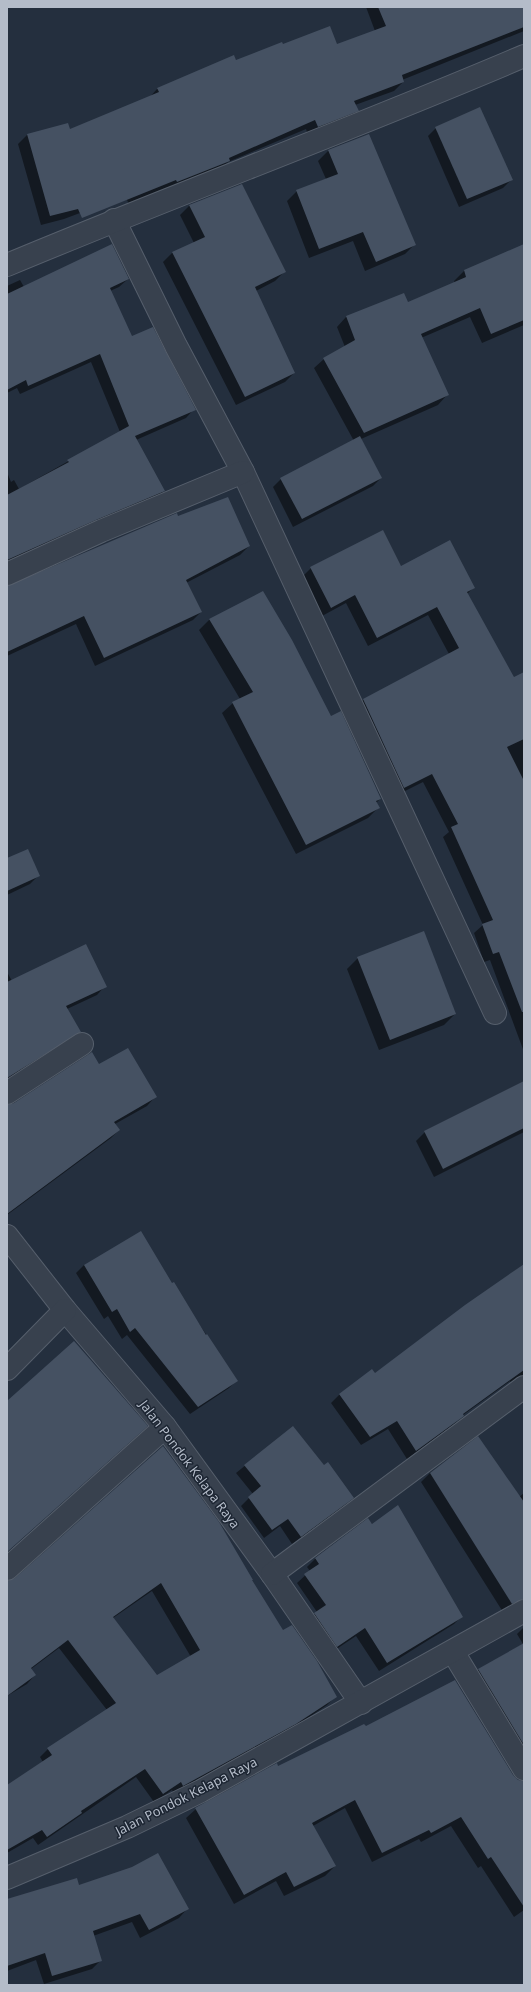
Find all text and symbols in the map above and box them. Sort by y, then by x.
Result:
street label: Jalan Pondok Kelapa Raya [134,1394,244,1532]
street label: Jalan Pondok Kelapa Raya [110,1752,260,1841]

